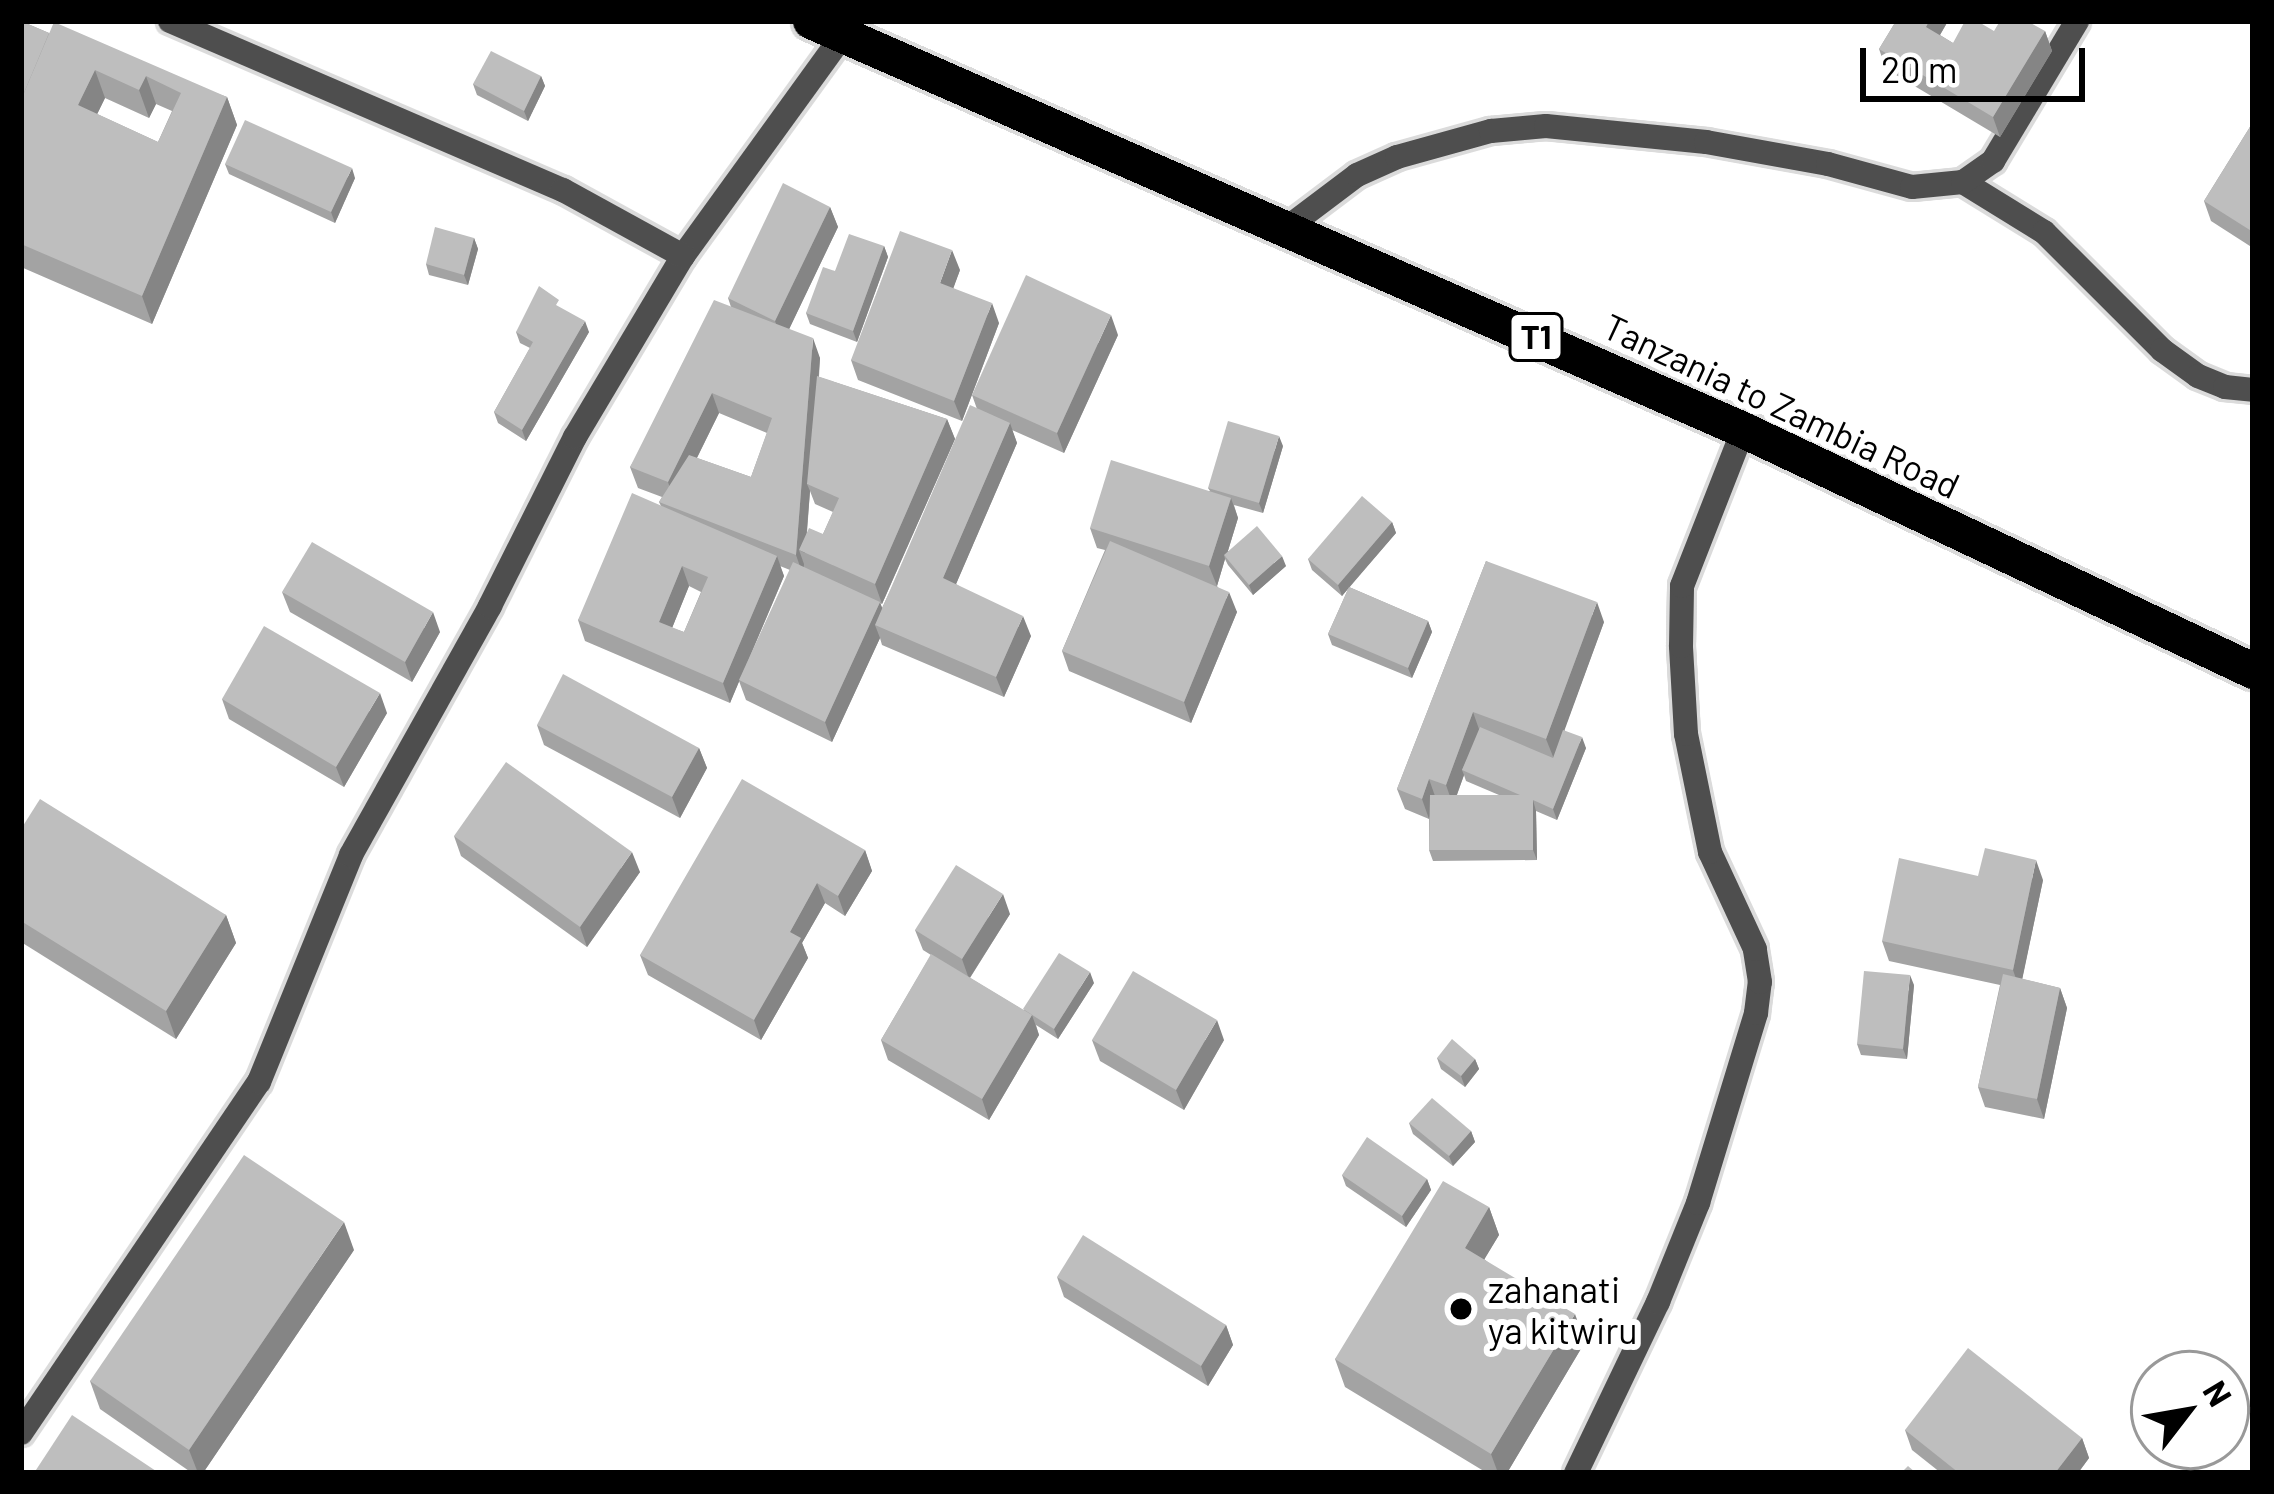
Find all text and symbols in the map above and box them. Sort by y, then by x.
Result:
scale bar [1866,24,2091,98]
text: 20 m [1881,47,1958,90]
street label: Tanzania to Zambia Road [1597,304,1967,506]
road number: T1 [1506,310,1566,364]
place label: zahanati ya kitwiru [1488,1266,1638,1351]
marker: zahanati ya kitwiru [1445,1293,1477,1325]
north arrow [2130,1350,2250,1470]
text: N [2195,1373,2241,1413]

